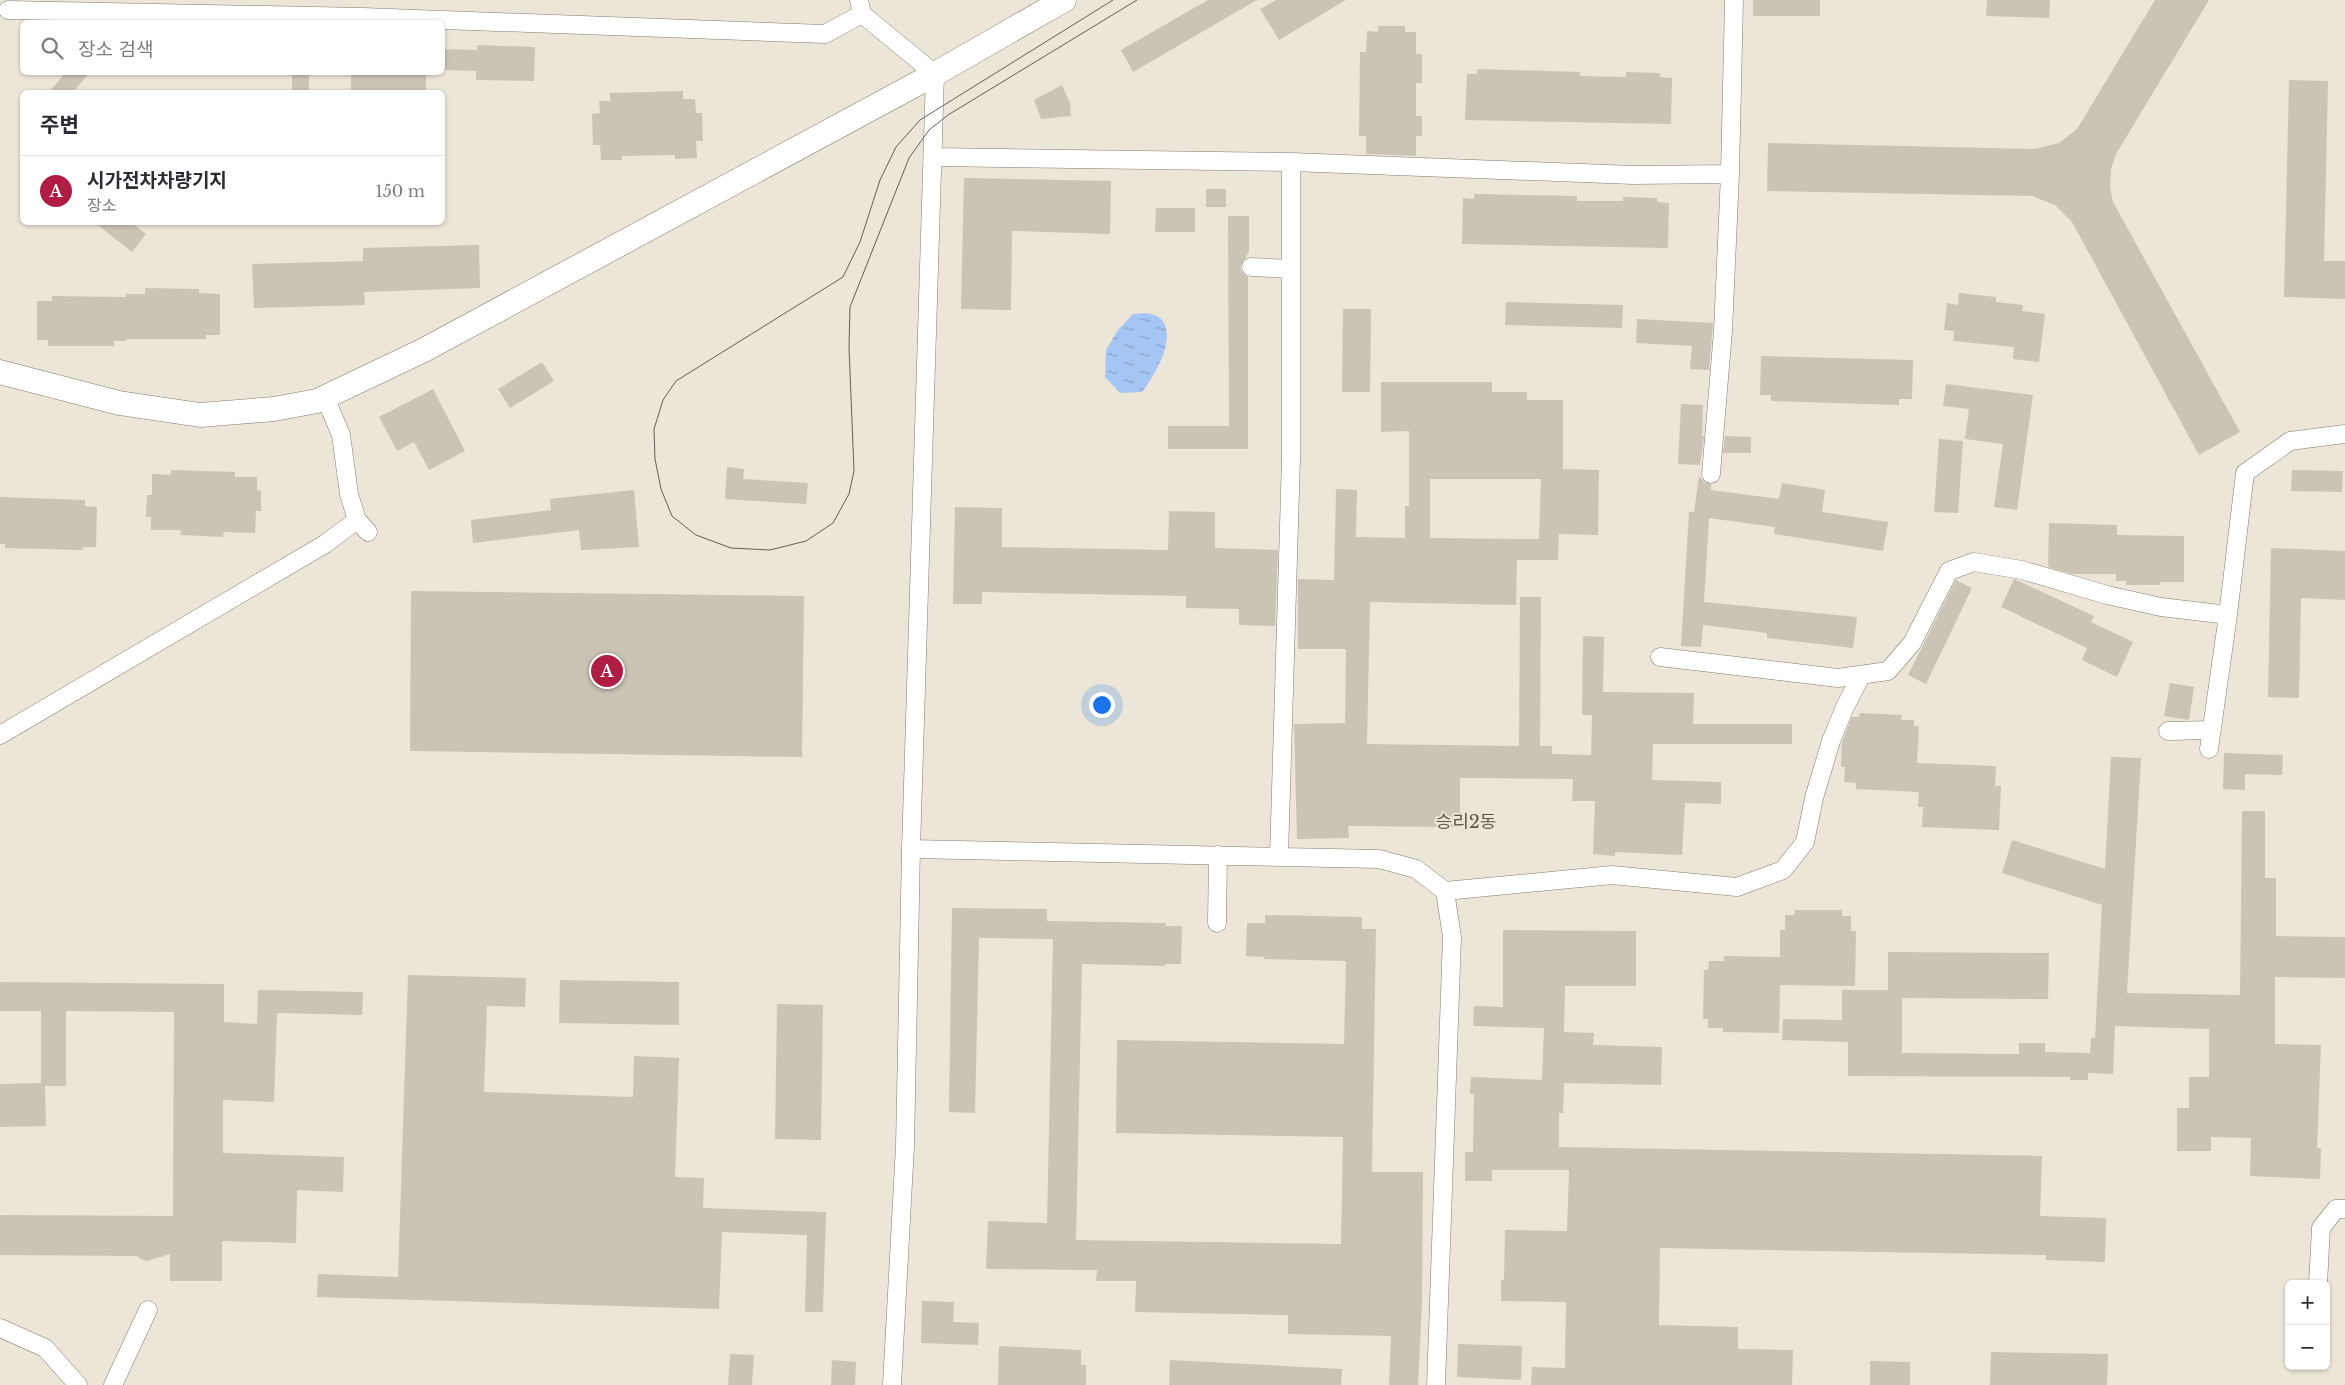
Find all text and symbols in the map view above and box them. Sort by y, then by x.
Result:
search box [20,20,445,75]
icon: search [38,34,66,62]
text: 장소 검색 [78,38,153,61]
text: 주변 [40,112,79,138]
text: 시가전차차량기지 [87,169,227,192]
text: A [50,181,62,201]
text: 150 m [376,181,425,201]
text: 장소 [87,195,116,215]
pin: A [591,652,623,690]
your location [1089,692,1115,718]
district label: 승리2동 [1436,811,1496,833]
map controls [2285,1280,2330,1370]
button: + [2285,1280,2330,1325]
button: − [2285,1325,2330,1370]

